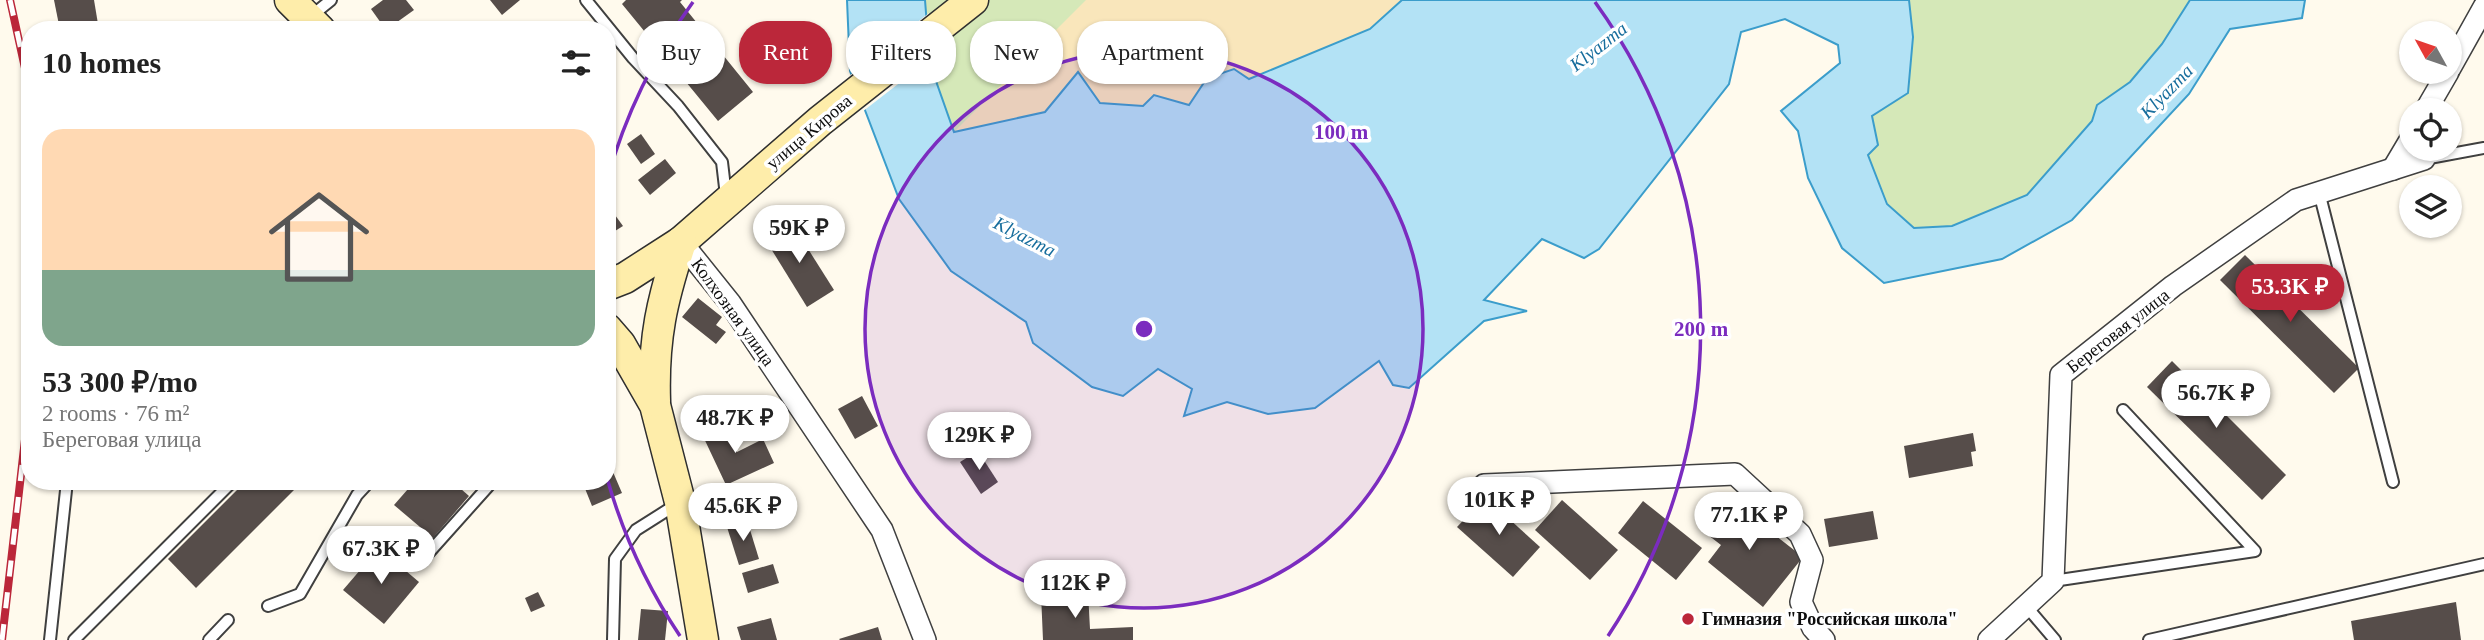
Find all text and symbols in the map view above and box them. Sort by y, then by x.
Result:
water label: Klyazma [1565,18,1631,76]
chip: Buy [637,21,725,84]
chip: Rent [739,21,832,84]
chip: Filters [846,21,956,84]
chip: New [970,21,1063,84]
chip: Apartment [1077,21,1228,84]
north arrow [2399,21,2462,84]
map controls [2399,21,2462,238]
icon: filters [557,44,595,82]
text: 10 homes [42,46,161,79]
water label: Klyazma [2135,60,2197,123]
street label: улица Кирова [762,91,856,173]
button: locate [2399,98,2462,161]
text: 100 m [1314,120,1369,144]
icon: home [256,174,382,300]
button: layers [2399,175,2462,238]
pin: 59K ₽ [750,205,848,265]
water label: Klyazma [989,212,1059,261]
text: 59K ₽ [769,215,829,240]
street label: Колхозная улица [687,254,779,370]
pin: 53.3K ₽ [2225,264,2355,324]
text: 53.3K ₽ [2251,274,2329,299]
street label: Береговая улица [2063,285,2173,377]
centre of rings [1132,317,1156,341]
text: 200 m [1674,317,1729,341]
text: 53 300 ₽/mo [42,365,198,398]
pin: 56.7K ₽ [2151,370,2281,430]
text: 56.7K ₽ [2177,380,2255,405]
pin: 48.7K ₽ [670,396,800,455]
text: 2 rooms · 76 m² [42,401,189,426]
text: 48.7K ₽ [696,405,774,430]
pin: 129K ₽ [922,412,1036,472]
text: 129K ₽ [943,422,1015,447]
text: Береговая улица [42,427,201,452]
pin: 101K ₽ [1442,477,1556,537]
pin: 45.6K ₽ [678,484,808,543]
text: 101K ₽ [1463,487,1535,512]
pin: 77.1K ₽ [1684,492,1814,552]
text: 45.6K ₽ [704,493,782,518]
text: 77.1K ₽ [1710,502,1788,527]
pin: 67.3K ₽ [316,526,446,586]
text: 67.3K ₽ [342,536,420,561]
pin: 112K ₽ [1018,560,1132,620]
text: 112K ₽ [1040,570,1110,595]
place label: Гимназия "Российская школа" [1702,609,1957,629]
marker: Гимназия "Российская школа" [1680,611,1696,627]

